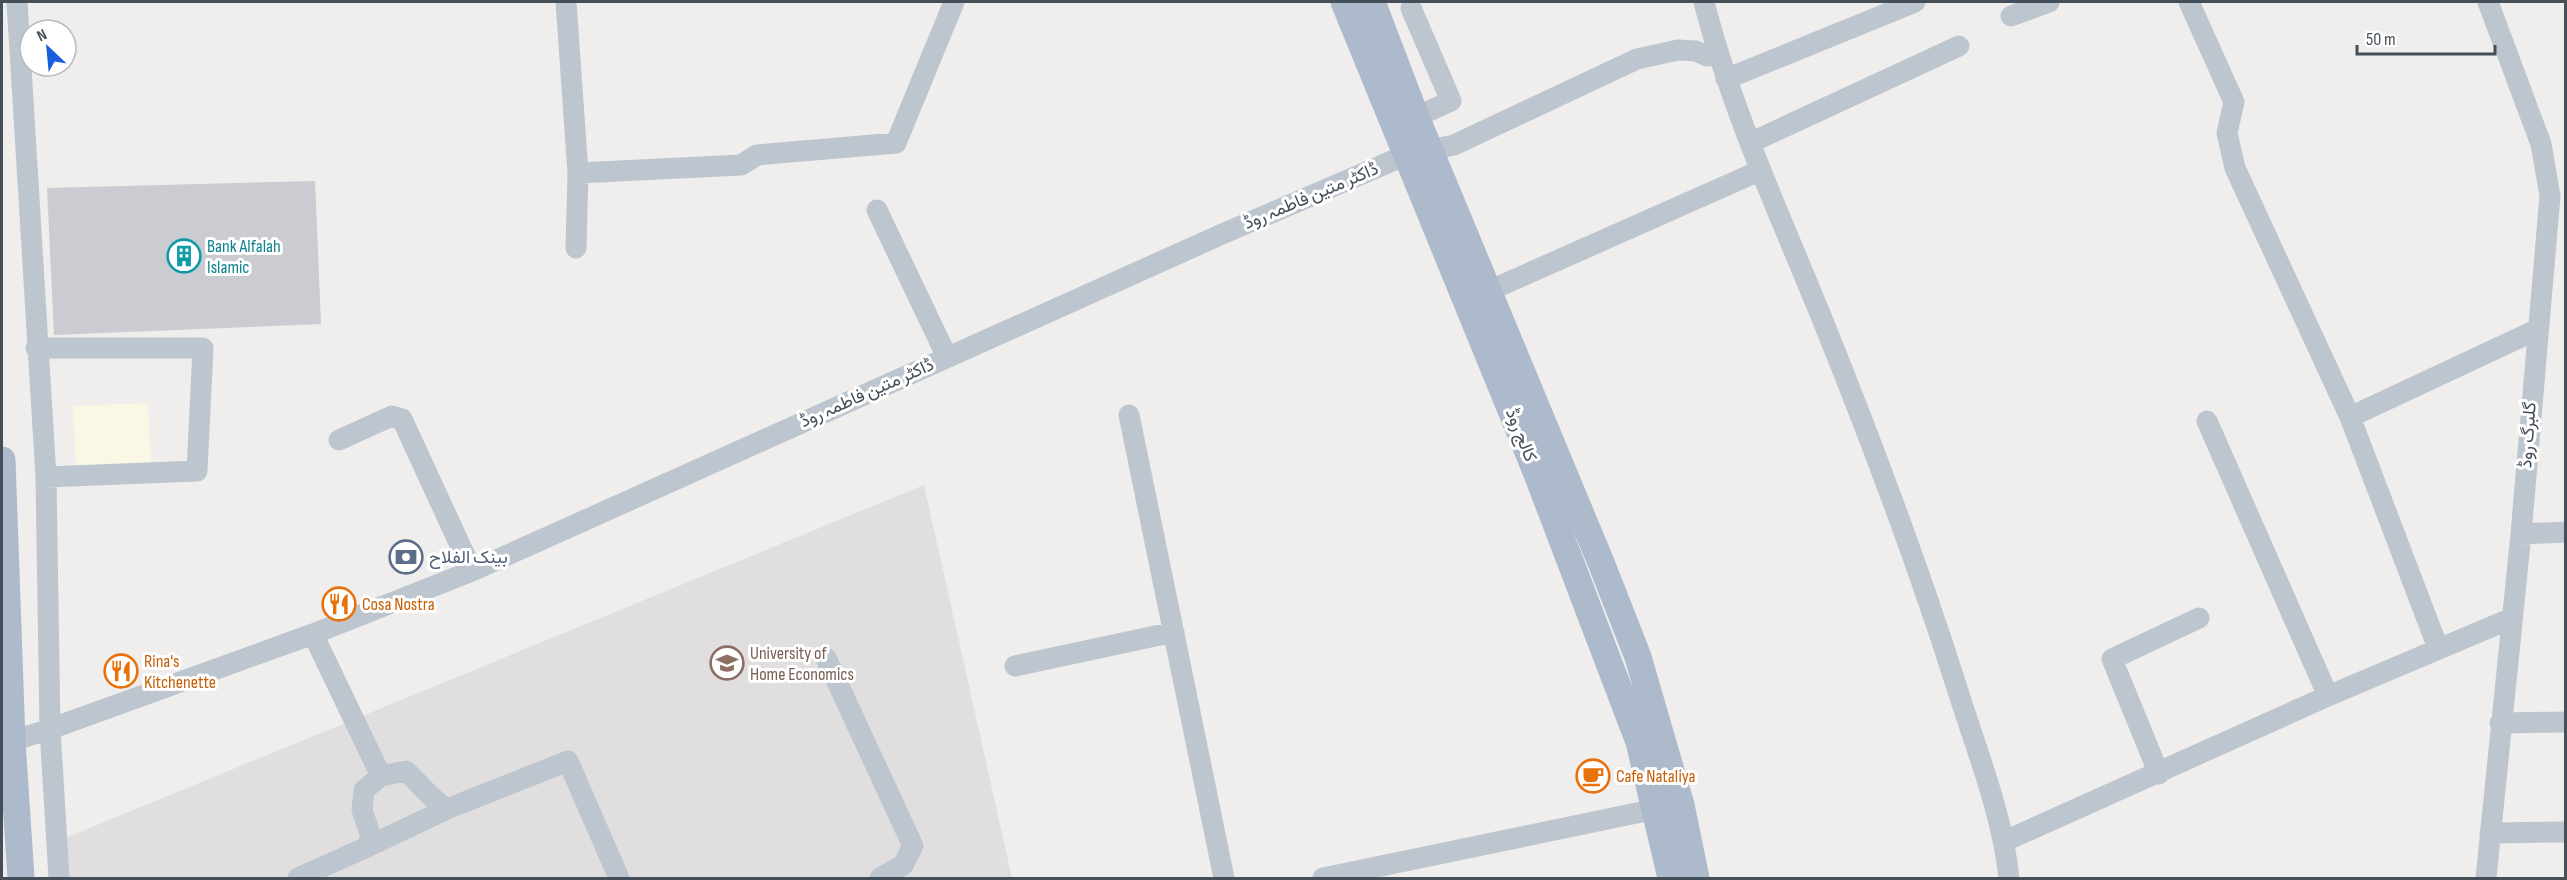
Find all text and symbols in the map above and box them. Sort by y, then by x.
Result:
north arrow [18,18,78,78]
scale bar [2357,18,2495,56]
text: N [34,25,50,46]
text: 50 m [2366,29,2396,50]
street label: ڈاکٹر متین فاطمہ روڈ [1240,158,1382,234]
place label: Bank Alfalah Islamic [207,236,281,278]
building icon: Bank Alfalah Islamic [166,238,202,274]
street label: ڈاکٹر متین فاطمہ روڈ [797,354,937,432]
street label: گلبرگ روڈ [2515,401,2541,469]
street label: کالج روڈ [1500,405,1541,465]
bank icon: بینک الفلاح [388,539,424,575]
place label: بینک الفلاح [429,547,508,569]
restaurant icon: Cosa Nostra [321,586,357,622]
place label: Cosa Nostra [362,594,435,615]
place label: University of Home Economics [750,643,854,685]
school or university icon: University of Home Economics [709,645,745,681]
place label: Rina's Kitchenette [144,651,216,693]
restaurant icon: Rina's Kitchenette [103,653,139,689]
cafe icon: Cafe Nataliya [1575,758,1611,794]
place label: Cafe Nataliya [1616,766,1695,787]

